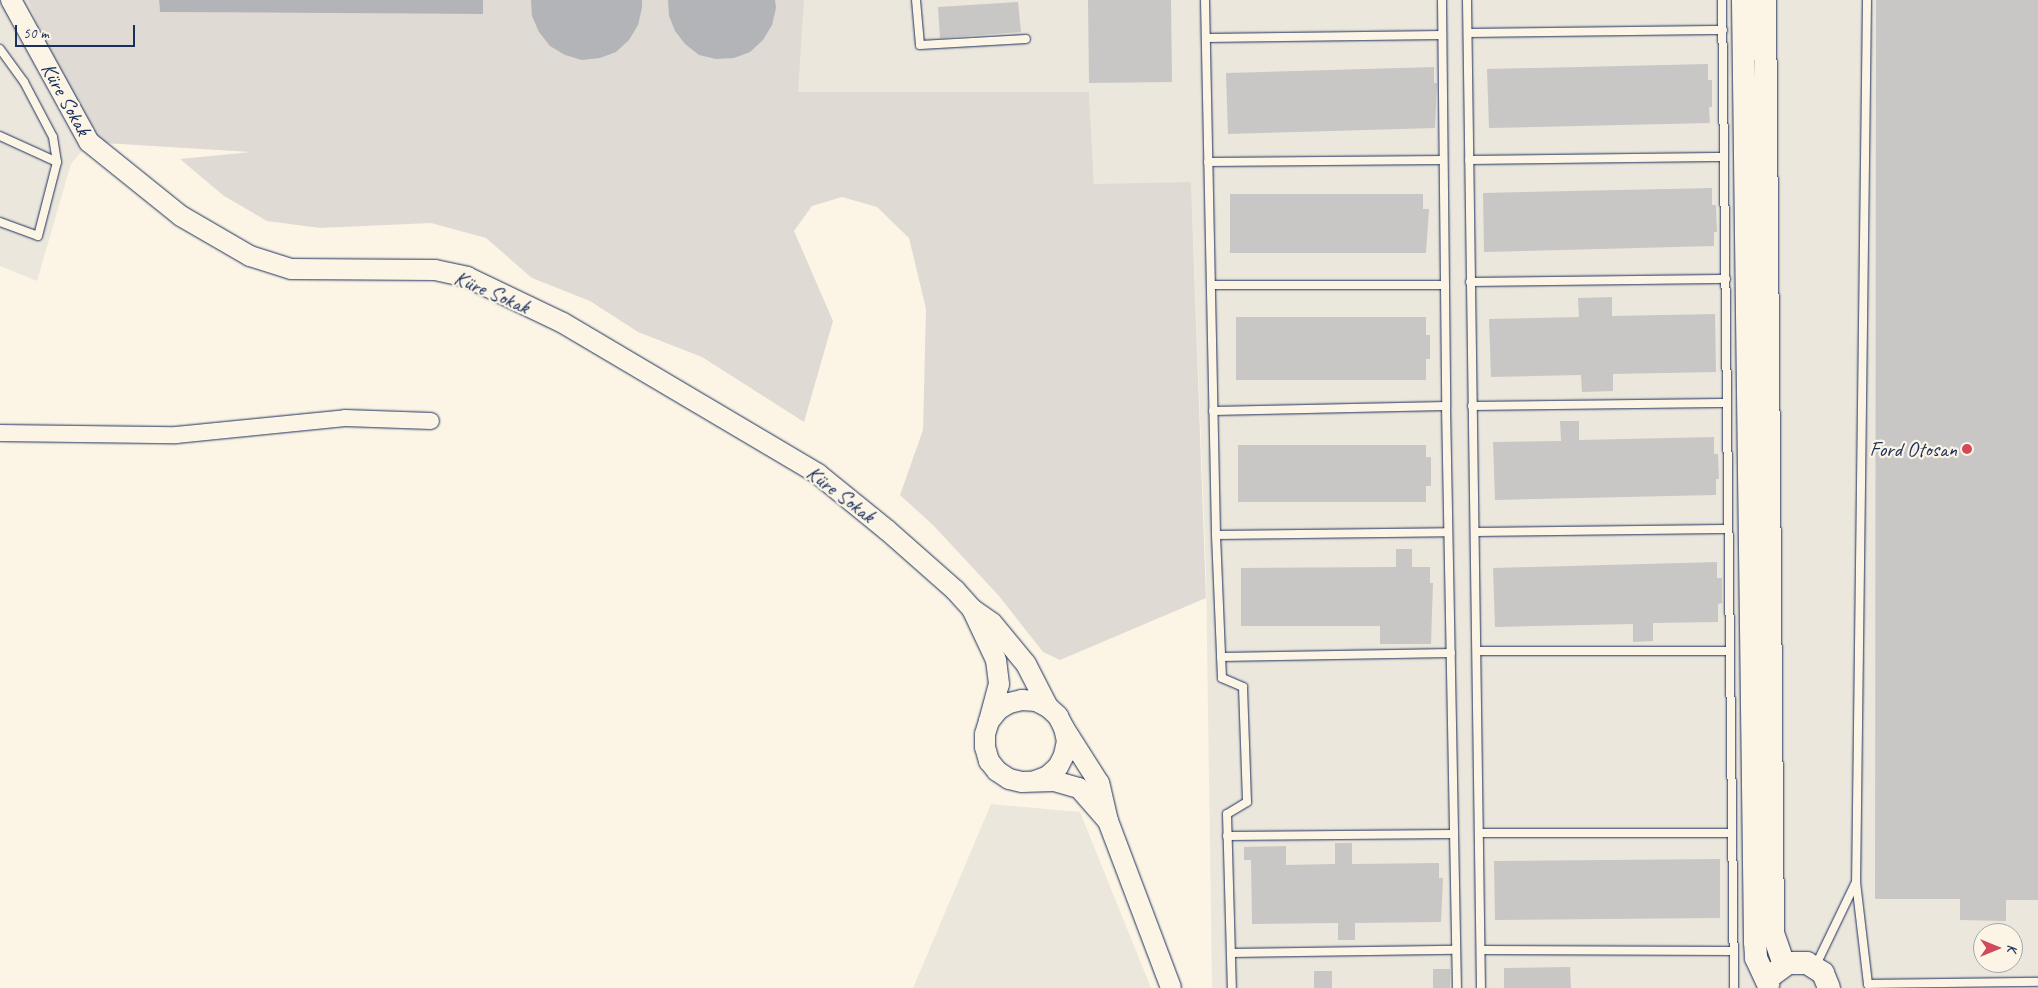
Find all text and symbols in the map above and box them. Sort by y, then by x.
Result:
scale bar [18,15,138,47]
text: 50 m [23,24,49,43]
street label: Küre Sokak [36,58,96,140]
street label: Küre Sokak [451,265,533,319]
place label: Ford Otosan [1869,436,1957,462]
marker: Ford Otosan [1961,443,1973,455]
street label: Küre Sokak [802,460,880,528]
north arrow [1973,923,2023,973]
text: K [2004,944,2021,952]

